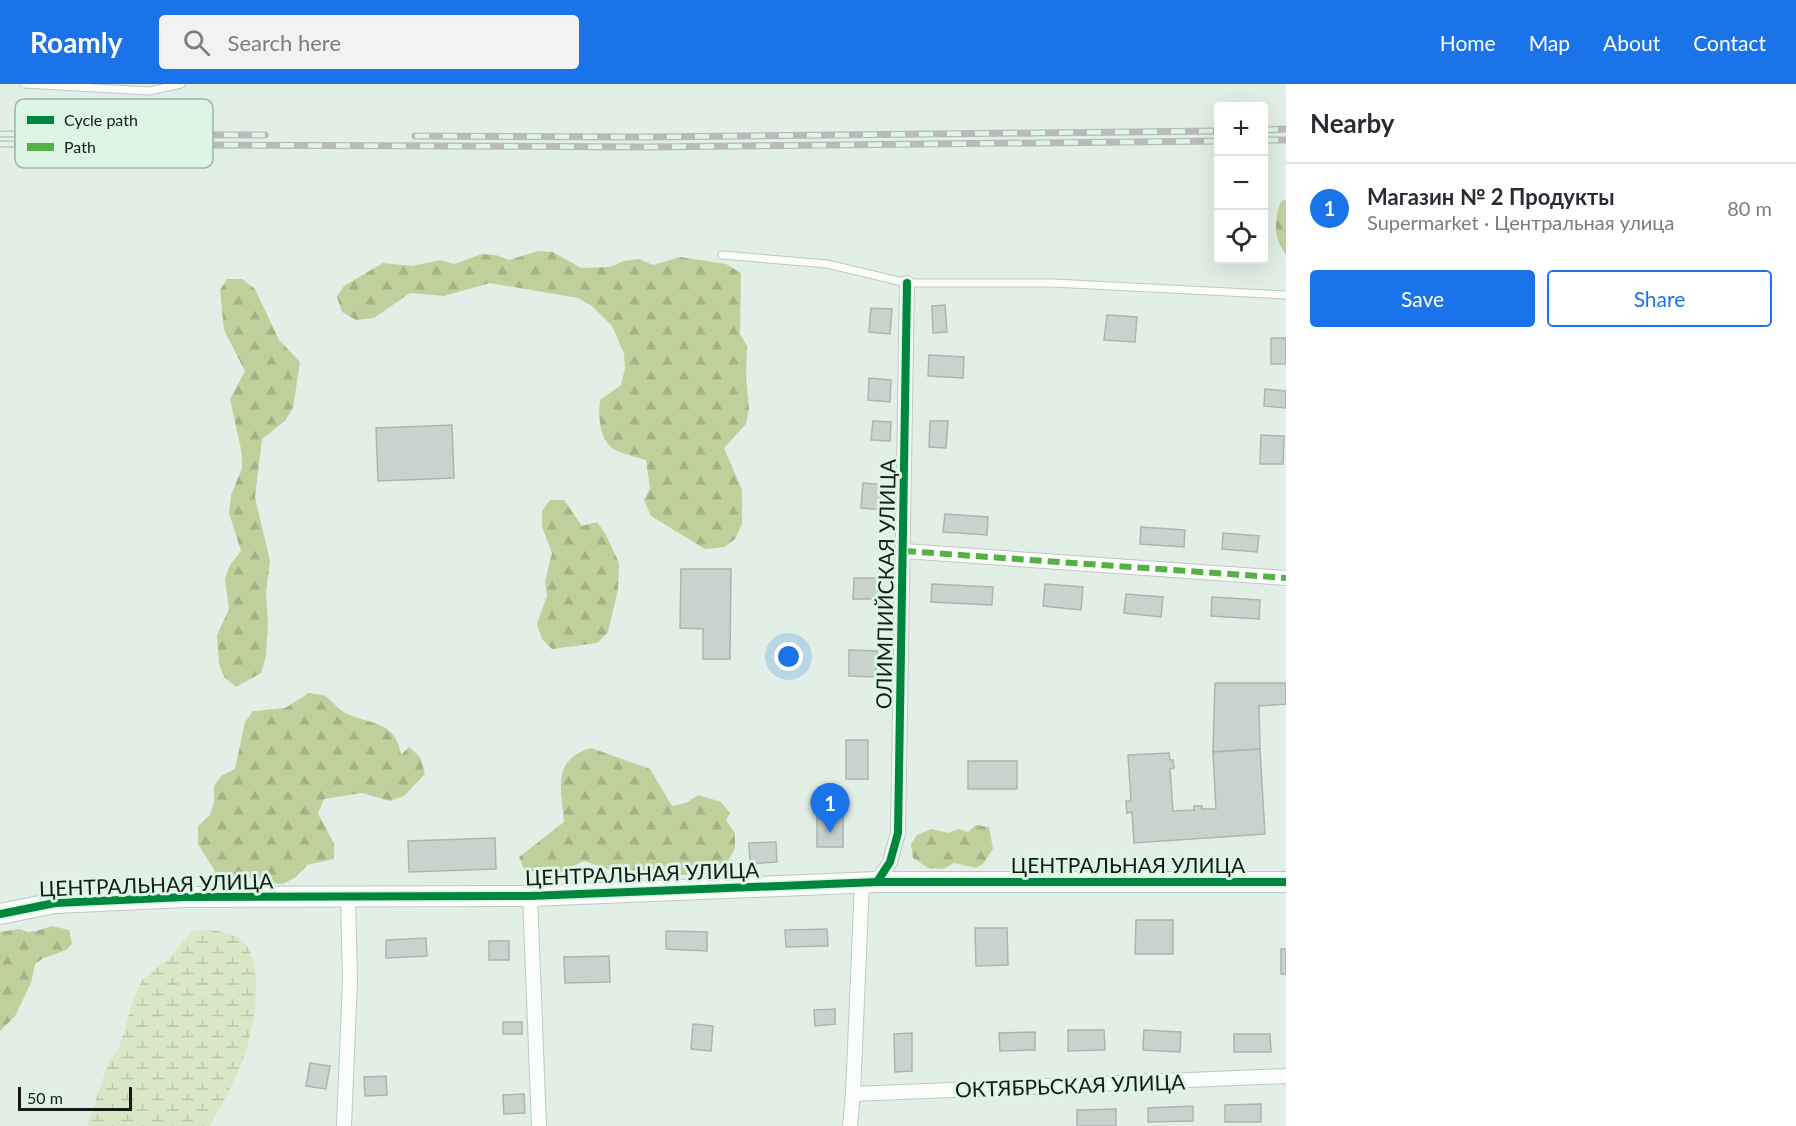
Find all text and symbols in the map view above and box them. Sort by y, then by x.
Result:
search box [159,15,579,69]
text: Roamly [30,25,123,59]
icon: search [180,26,213,59]
text: Search here [228,29,341,56]
text: Home [1440,30,1496,55]
text: Map [1529,30,1570,55]
text: About [1603,30,1660,55]
text: Contact [1693,30,1766,55]
legend [15,99,213,168]
map controls [1214,102,1268,264]
button: + [1214,102,1268,156]
text: Nearby [1310,107,1395,139]
text: Cycle path [64,110,138,129]
text: Path [64,137,96,156]
button: − [1214,156,1268,210]
text: Магазин № 2 Продукты [1367,183,1615,210]
text: 1 [1324,196,1335,220]
text: 80 m [1727,196,1772,220]
button: locate [1214,210,1268,264]
text: Supermarket · Центральная улица [1367,210,1674,234]
button: Save [1310,270,1535,327]
button: Share [1547,270,1772,327]
street label: ОЛИМПИЙСКАЯ УЛИЦА [870,458,900,709]
your location [774,642,803,671]
pin: 1 [810,784,850,833]
street label: ЦЕНТРАЛЬНАЯ УЛИЦА [1011,852,1246,877]
street label: ЦЕНТРАЛЬНАЯ УЛИЦА [525,856,760,890]
street label: ЦЕНТРАЛЬНАЯ УЛИЦА [39,867,274,901]
street label: ОКТЯБРЬСКАЯ УЛИЦА [954,1068,1186,1102]
scale bar [18,1084,132,1112]
text: 50 m [27,1088,63,1107]

